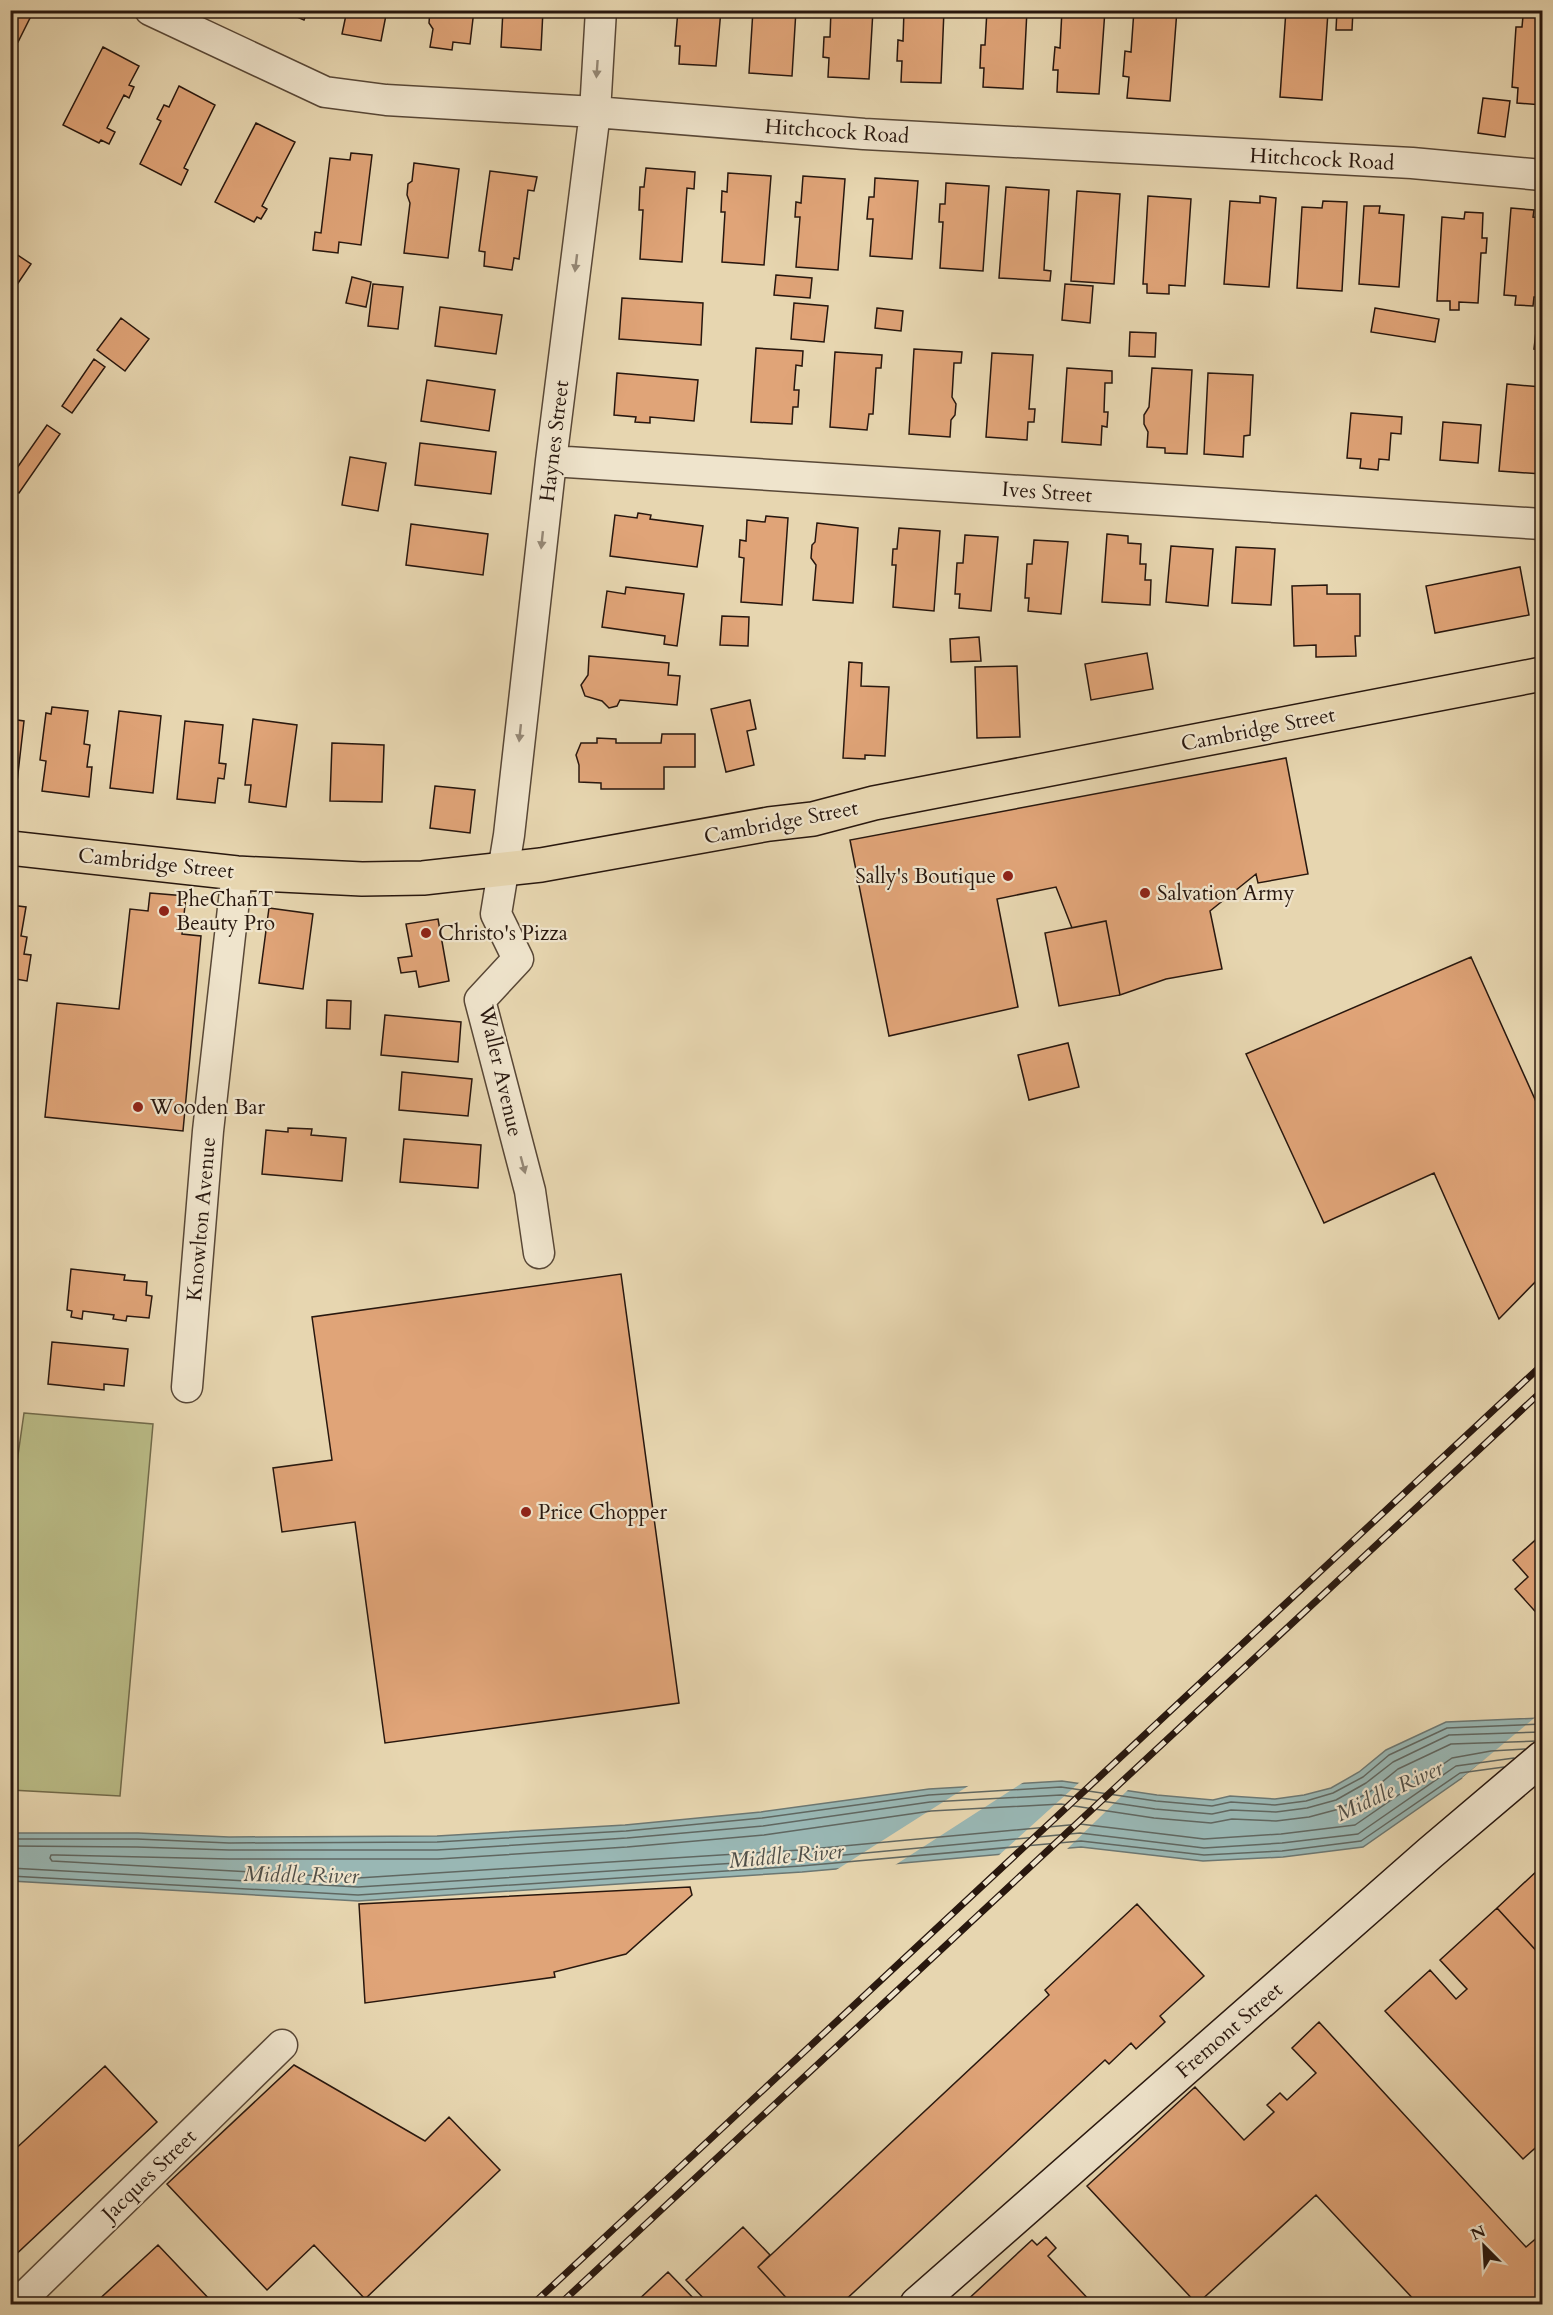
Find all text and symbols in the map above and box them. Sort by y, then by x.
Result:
one-way arrow [593,59,602,78]
street label: Hitchcock Road [764,112,910,151]
street label: Hitchcock Road [1249,141,1395,178]
one-way arrow [572,253,581,272]
street label: Haynes Street [533,378,576,504]
street label: Ives Street [1001,475,1093,510]
one-way arrow [537,530,547,549]
street label: Cambridge Street [1179,700,1338,759]
one-way arrow [515,724,525,743]
street label: Cambridge Street [702,793,861,852]
street label: Cambridge Street [77,841,236,886]
place label: Sally's Boutique [855,862,996,891]
marker: Sally's Boutique [1001,869,1015,883]
place label: Salvation Army [1157,879,1295,908]
place label: PheChanT Beauty Pro [176,885,275,938]
marker: Salvation Army [1138,886,1152,900]
marker: PheChanT Beauty Pro [157,904,171,918]
place label: Christo's Pizza [438,919,568,948]
marker: Christo's Pizza [419,926,433,940]
street label: Waller Avenue [471,1002,530,1140]
place label: Wooden Bar [149,1093,266,1122]
marker: Wooden Bar [131,1100,145,1114]
street label: Knowlton Avenue [180,1136,223,1302]
one-way arrow [519,1156,529,1174]
place label: Price Chopper [538,1498,668,1527]
marker: Price Chopper [519,1505,533,1519]
water label: Middle River [1331,1753,1449,1829]
water label: Middle River [727,1836,846,1876]
water label: Middle River [243,1859,360,1891]
street label: Fremont Street [1170,1976,1289,2085]
street label: Jacques Street [94,2123,203,2230]
north arrow [1454,2216,1514,2276]
text: N [1467,2220,1489,2246]

